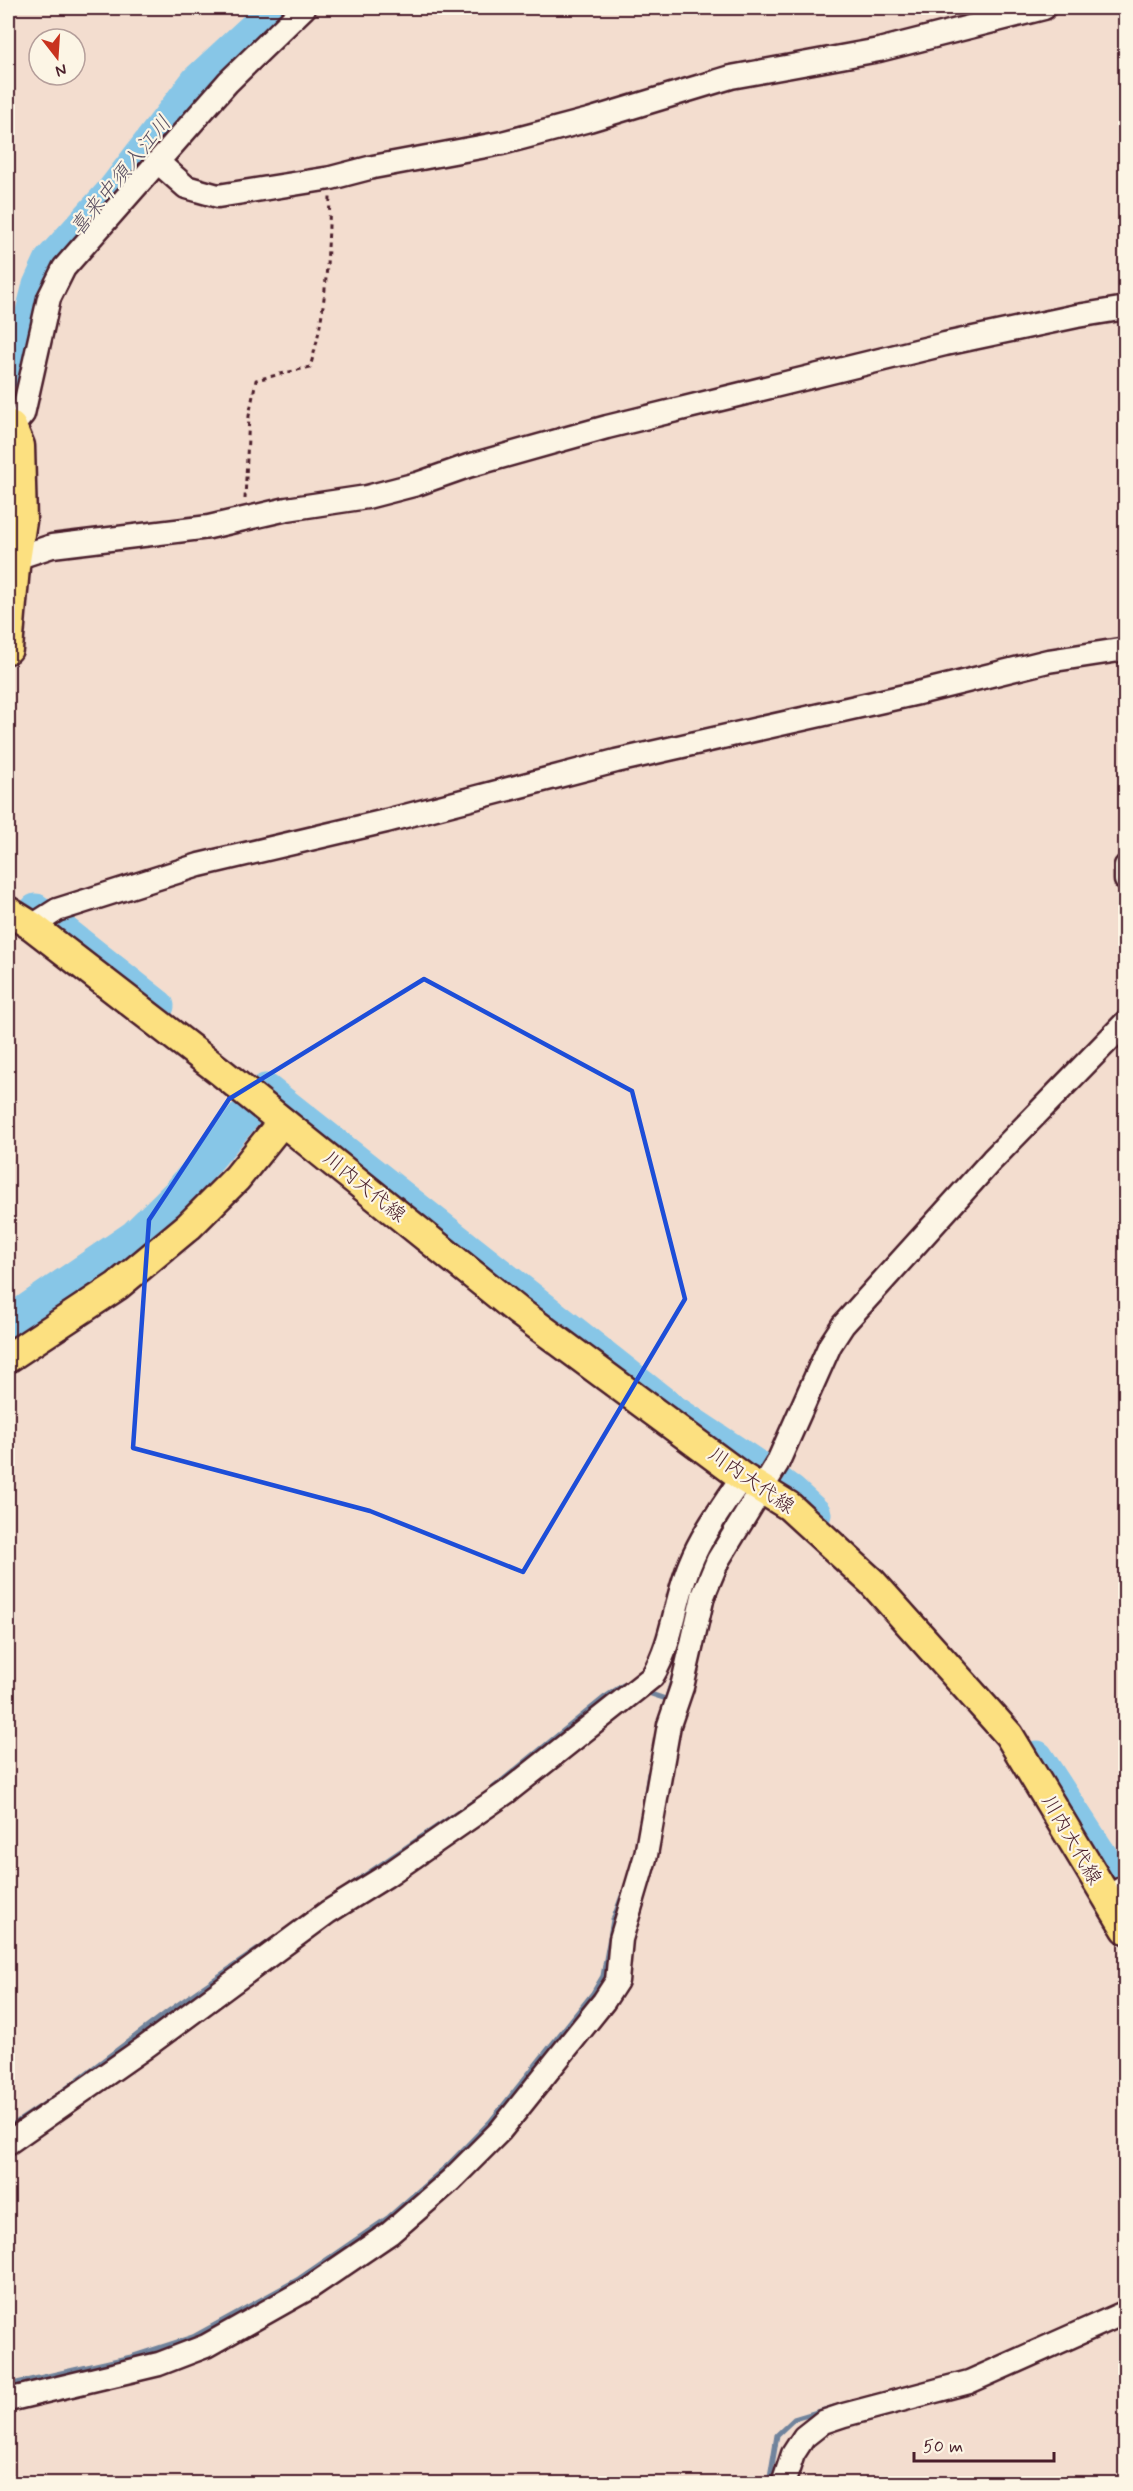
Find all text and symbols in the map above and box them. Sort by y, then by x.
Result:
north arrow [27,27,87,87]
text: N [53,58,69,82]
water label: 喜来中須入江川 [64,110,178,242]
street label: 川内大代線 [317,1145,411,1229]
street label: 川内大代線 [702,1441,800,1521]
street label: 川内大代線 [1034,1790,1108,1890]
scale bar [914,2425,1054,2463]
text: 50 m [923,2435,963,2459]

